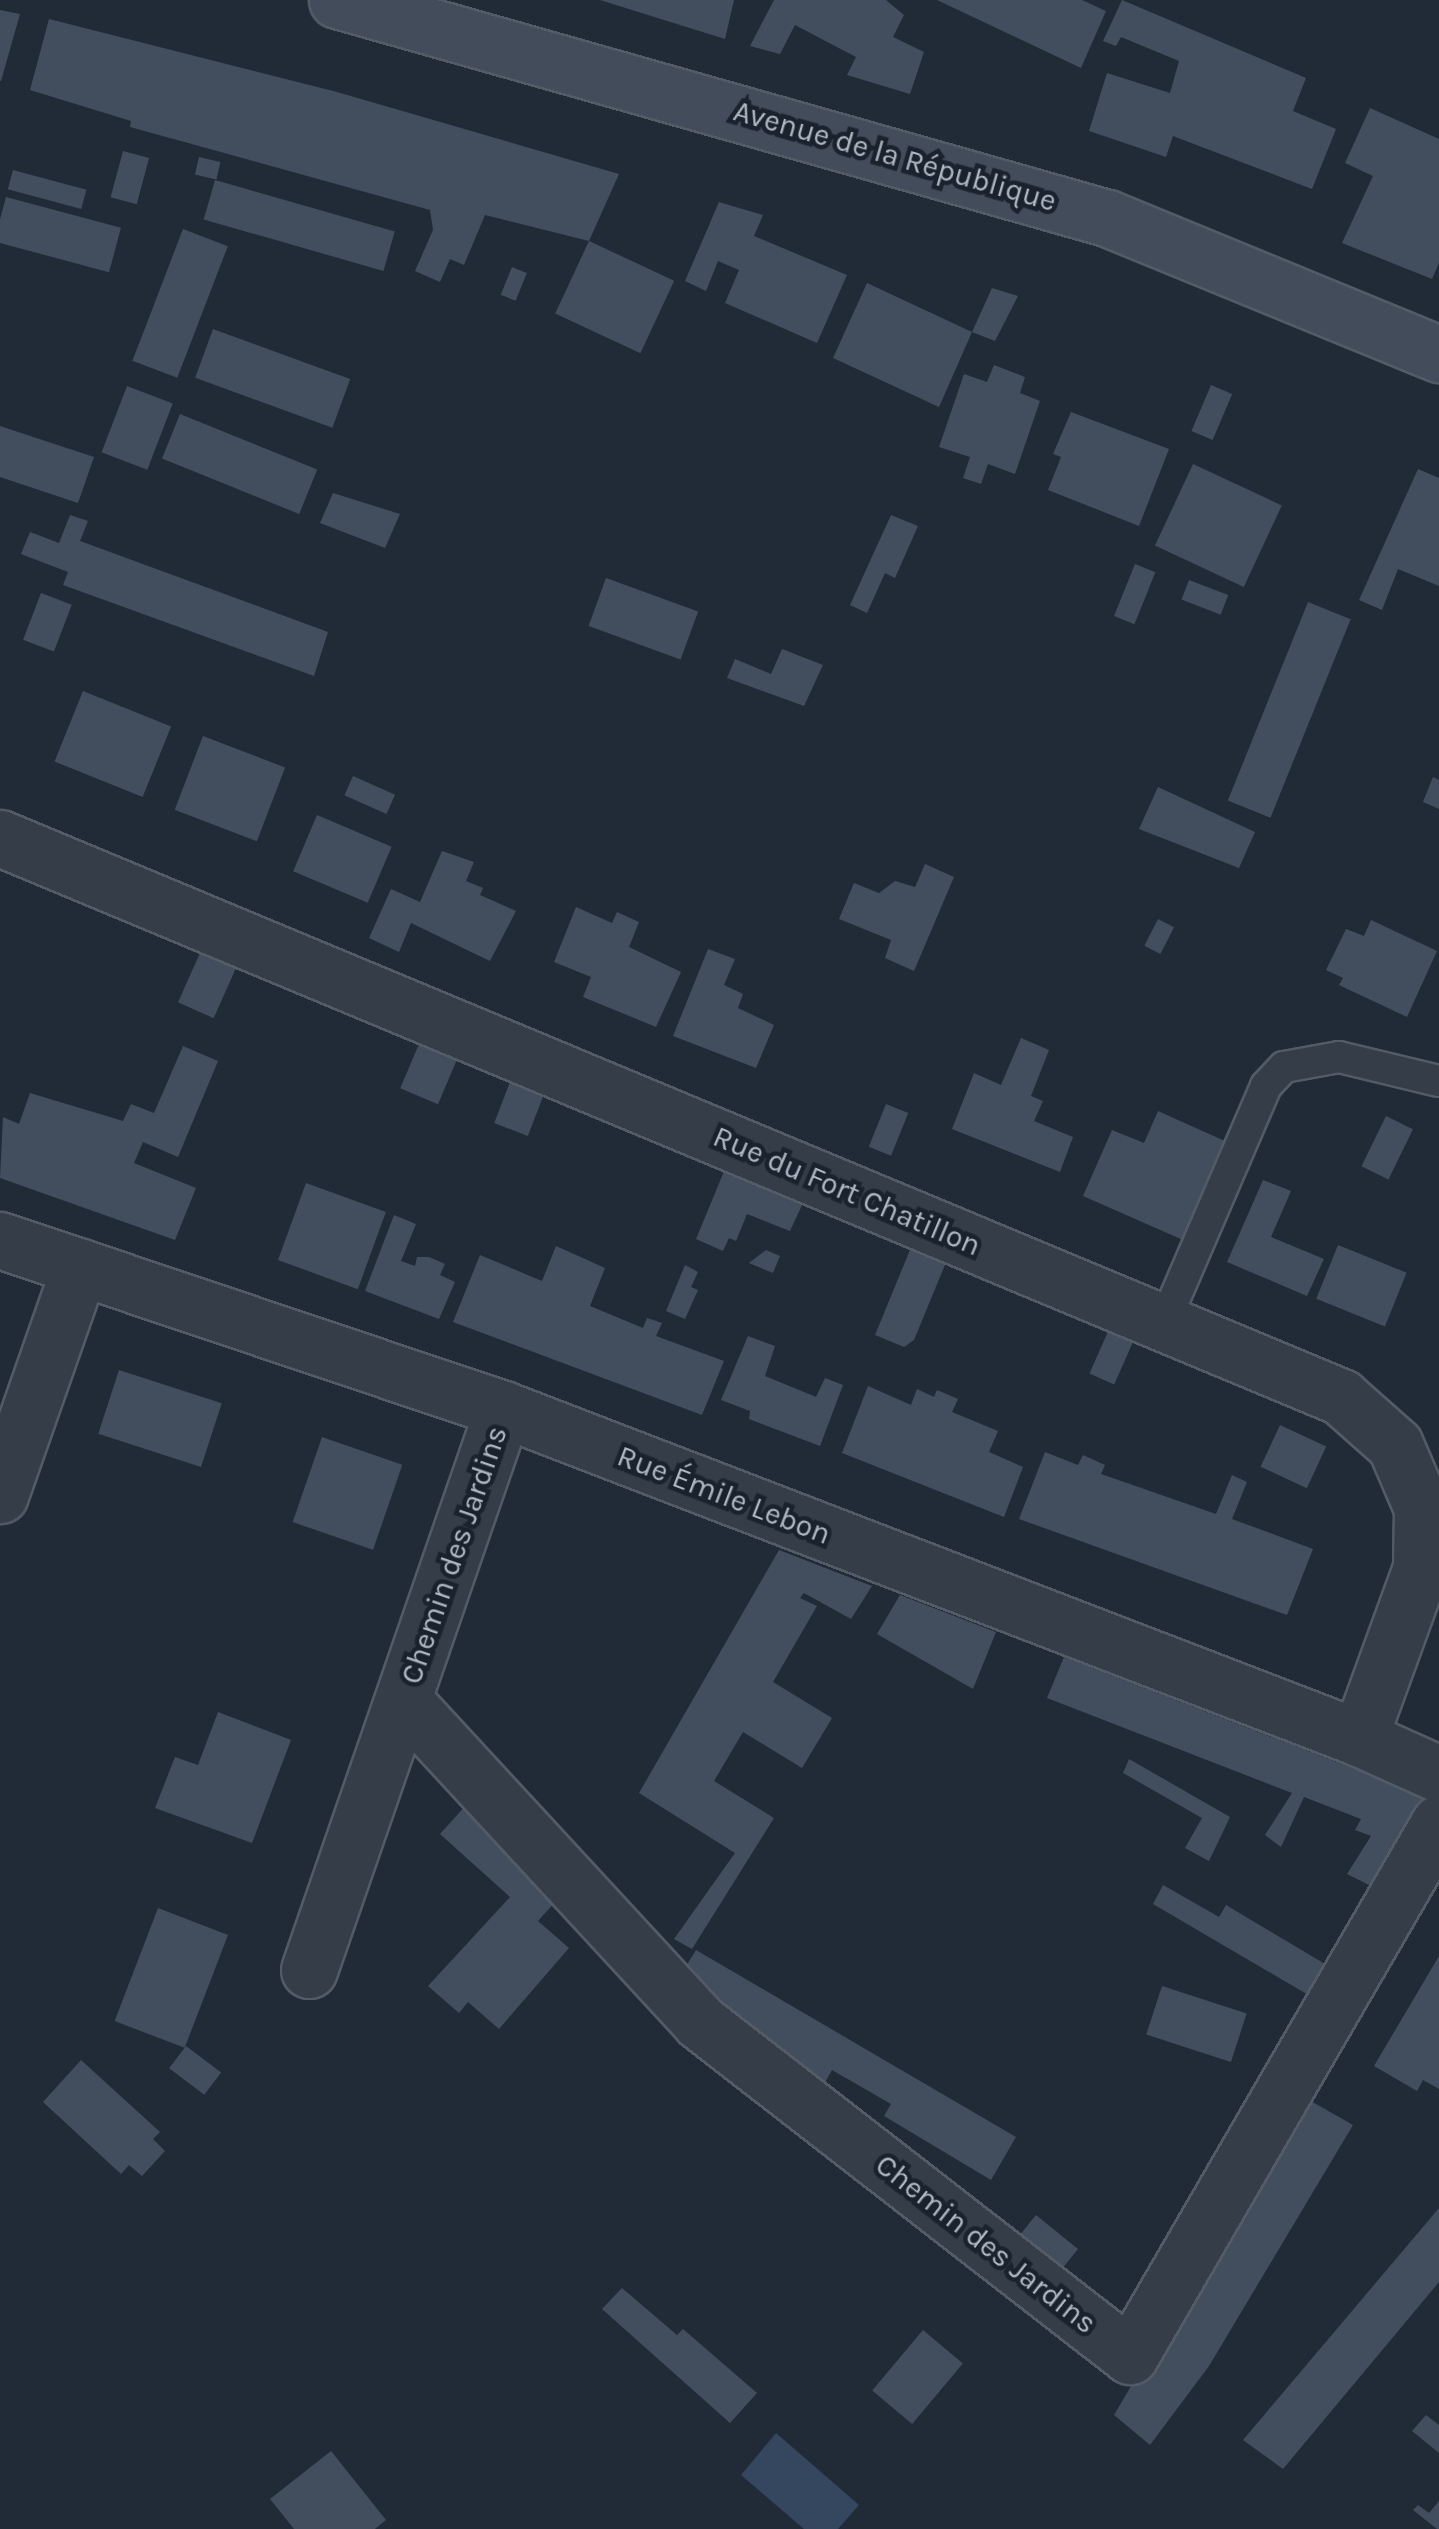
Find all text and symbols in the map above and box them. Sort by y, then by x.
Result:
street label: Avenue de la République [730,93,1060,219]
street label: Rue du Fort Chatillon [708,1118,986,1264]
street label: Chemin des Jardins [393,1421,515,1689]
street label: Rue Émile Lebon [612,1438,836,1552]
street label: Chemin des Jardins [868,2147,1104,2341]

